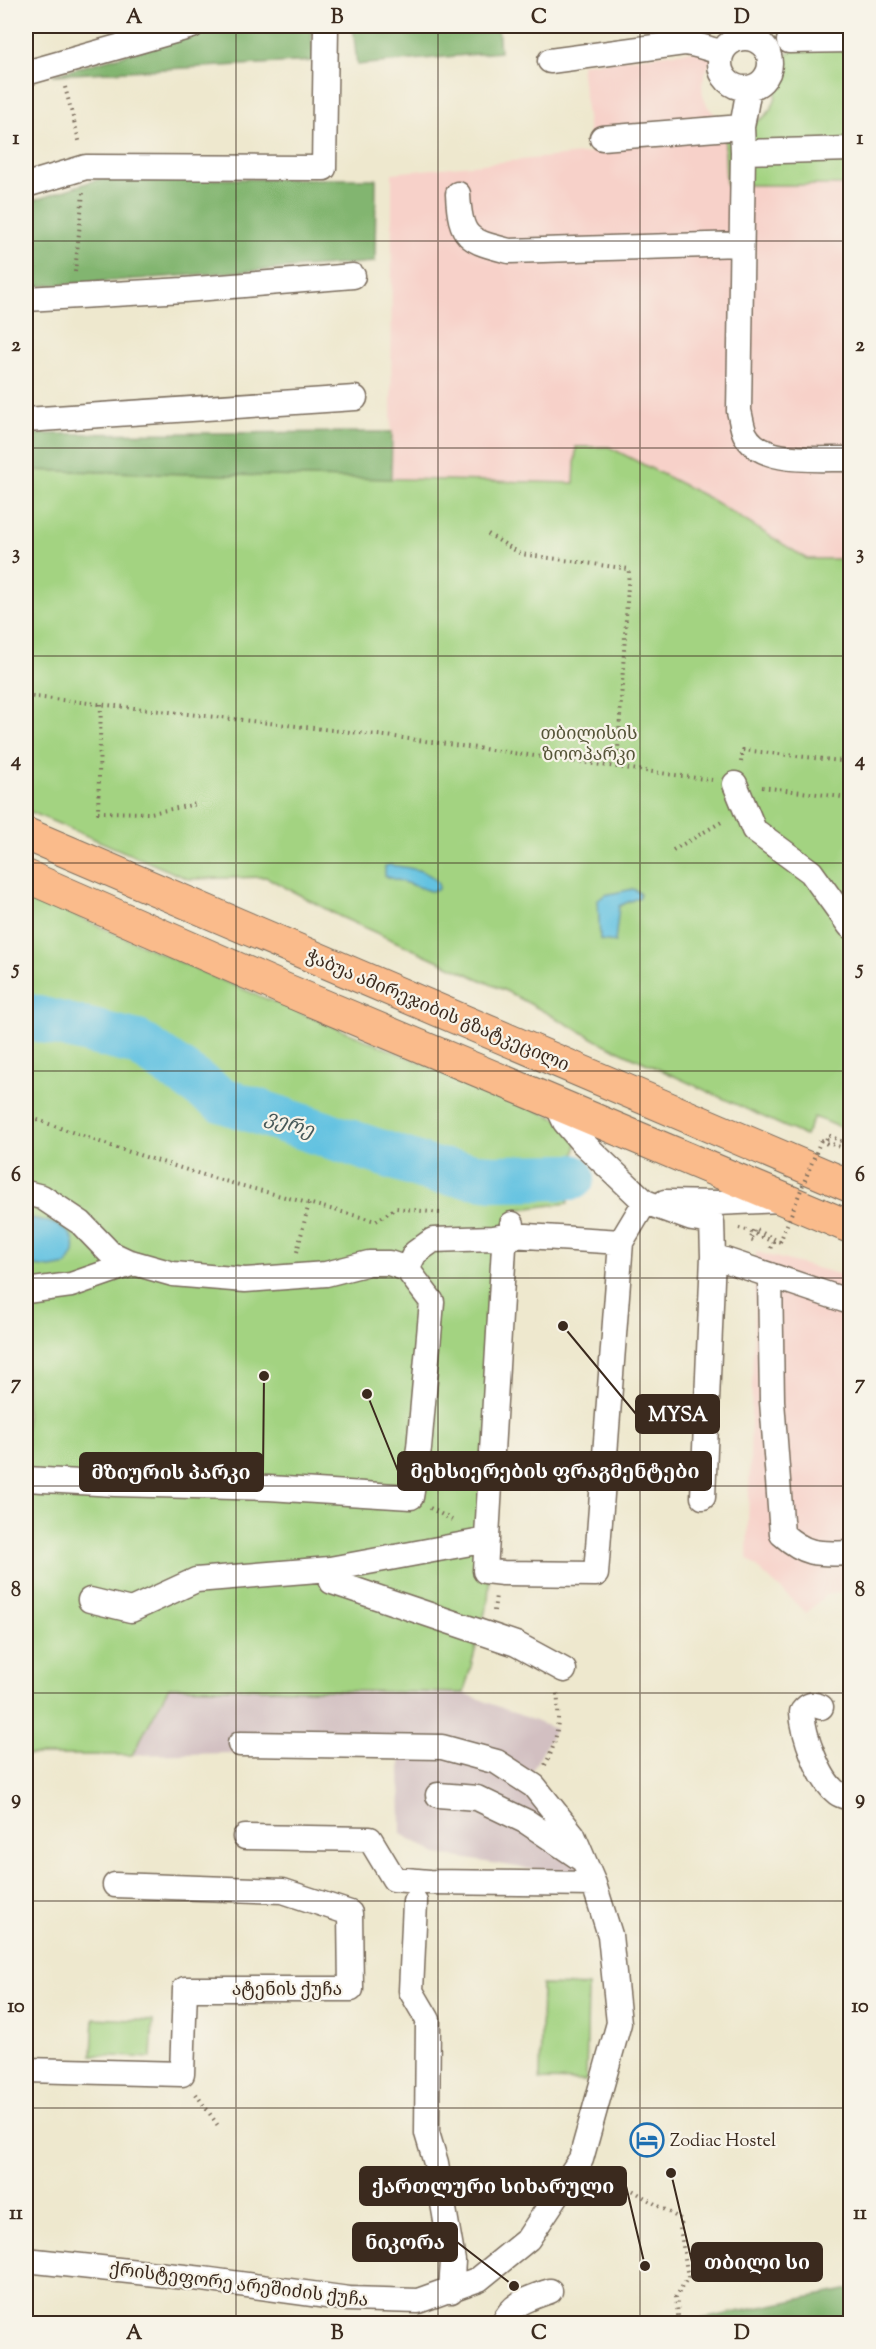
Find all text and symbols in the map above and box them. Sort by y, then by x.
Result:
text: A [126,4,143,33]
text: B [331,4,344,33]
text: C [531,4,547,33]
text: D [734,4,750,33]
text: 1 [13,125,20,154]
text: 1 [857,125,864,154]
text: 2 [11,332,21,361]
text: 2 [855,332,865,361]
text: 3 [12,540,20,569]
text: 3 [856,540,864,569]
park label: თბილისის ზოოპარკი [540,722,638,769]
text: 4 [10,747,21,776]
text: 4 [854,747,865,776]
street label: ჭაბუა ამირეჯიბის გზატკეცილი [302,944,573,1079]
text: 5 [11,955,20,984]
text: 5 [855,955,864,984]
water label: ვერე [261,1104,318,1147]
text: 6 [11,1162,21,1191]
text: 6 [855,1162,865,1191]
text: 7 [11,1370,22,1399]
text: 7 [855,1370,866,1399]
callout: MYSA [636,1395,719,1433]
text: MYSA [648,1402,709,1431]
callout: მეხსიერების ფრაგმენტები [398,1452,711,1490]
callout: მზიურის პარკი [80,1453,263,1491]
text: მეხსიერების ფრაგმენტები [411,1459,699,1488]
text: მზიურის პარკი [91,1460,251,1489]
text: 8 [11,1577,21,1606]
text: 8 [855,1577,865,1606]
text: 9 [11,1785,21,1814]
text: 9 [855,1785,865,1814]
street label: ატენის ქუჩა [232,1978,342,2004]
text: 10 [7,1993,25,2022]
text: 10 [851,1993,869,2022]
hotel icon: Zodiac Hostel [629,2122,665,2158]
place label: Zodiac Hostel [670,2129,776,2155]
callout: ქართლური სიხარული [360,2167,626,2205]
text: ქართლური სიხარული [372,2174,614,2203]
text: 11 [9,2200,23,2229]
text: 11 [853,2200,867,2229]
callout: ნიკორა [353,2223,457,2261]
text: ნიკორა [365,2230,445,2259]
callout: თბილი სი [692,2243,822,2281]
text: თბილი სი [704,2250,810,2279]
street label: ქრისტეფორე არეშიძის ქუჩა [108,2257,370,2315]
text: A [126,2320,143,2349]
text: B [331,2320,344,2349]
text: C [531,2320,547,2349]
text: D [734,2320,750,2349]

